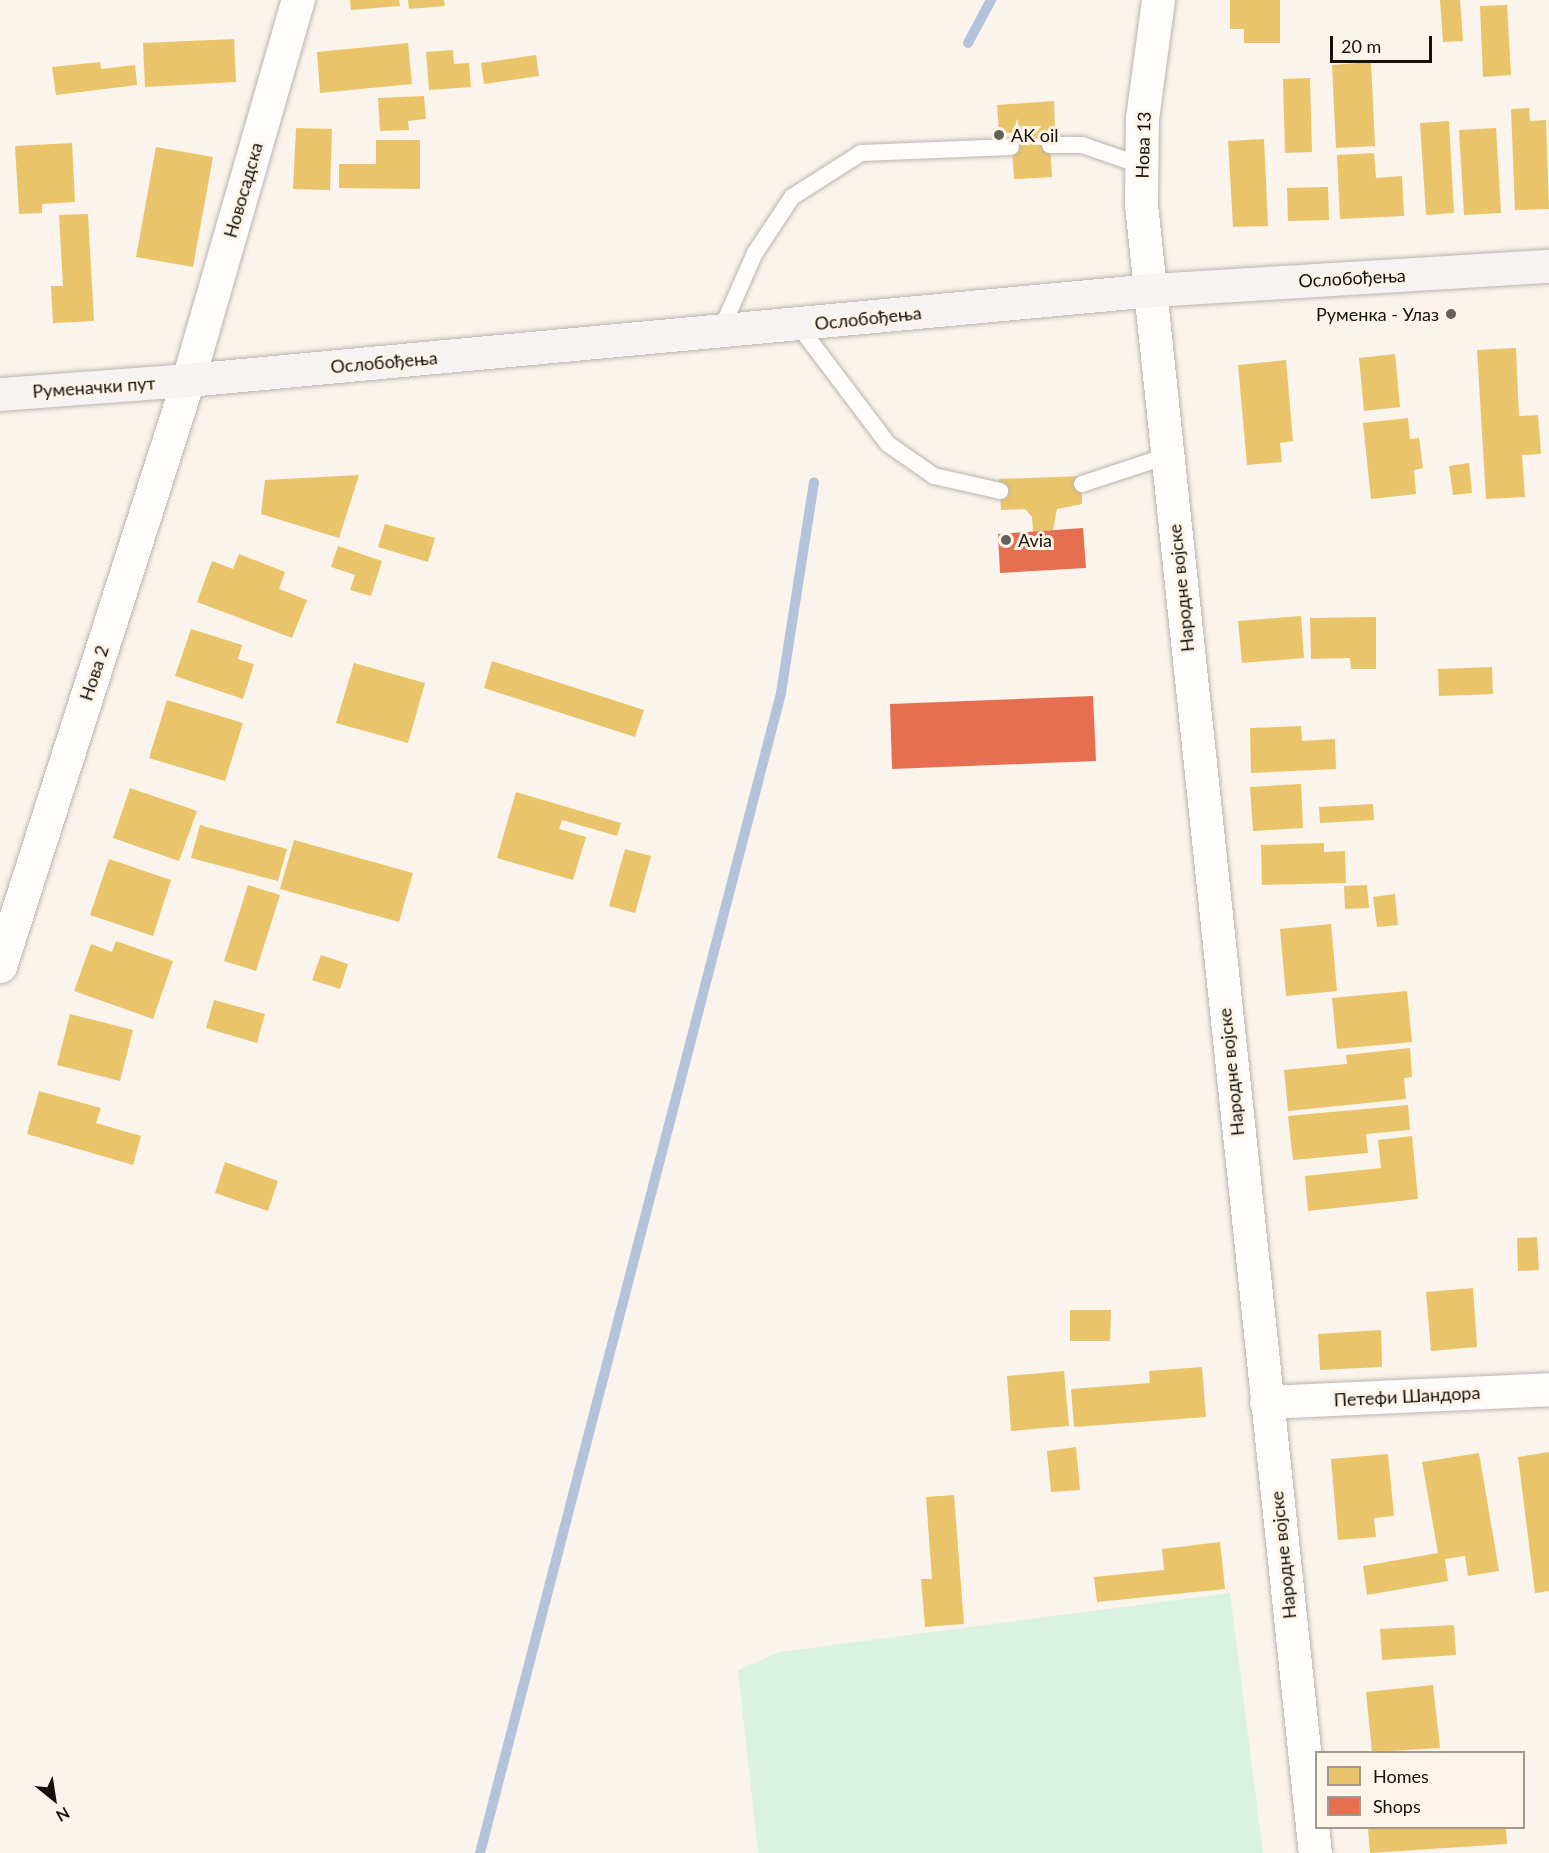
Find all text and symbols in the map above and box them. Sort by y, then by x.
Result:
scale bar [1333,24,1435,62]
text: 20 m [1341,35,1381,57]
street label: Нова 13 [1131,111,1155,179]
place label: AK oil [1011,124,1058,146]
marker: AK oil [992,128,1006,142]
street label: Новосадска [219,140,267,240]
street label: Ослобођења [1298,264,1406,292]
street label: Ослобођења [813,302,923,334]
place label: Руменка - Улаз [1316,303,1439,325]
marker: Руменка - Улаз [1444,307,1458,321]
street label: Ослобођења [330,347,438,377]
street label: Руменачки пут [32,372,156,402]
street label: Народне војске [1164,523,1198,653]
place label: Avia [1018,529,1052,551]
marker: Avia [999,533,1013,547]
street label: Нова 2 [75,643,113,703]
street label: Народне војске [1214,1007,1248,1137]
street label: Петефи Шандора [1333,1381,1481,1411]
street label: Народне војске [1266,1490,1300,1620]
legend [1315,1751,1525,1829]
text: Homes [1373,1765,1429,1787]
north arrow [24,1769,84,1829]
text: Shops [1373,1795,1421,1817]
text: N [53,1804,73,1826]

